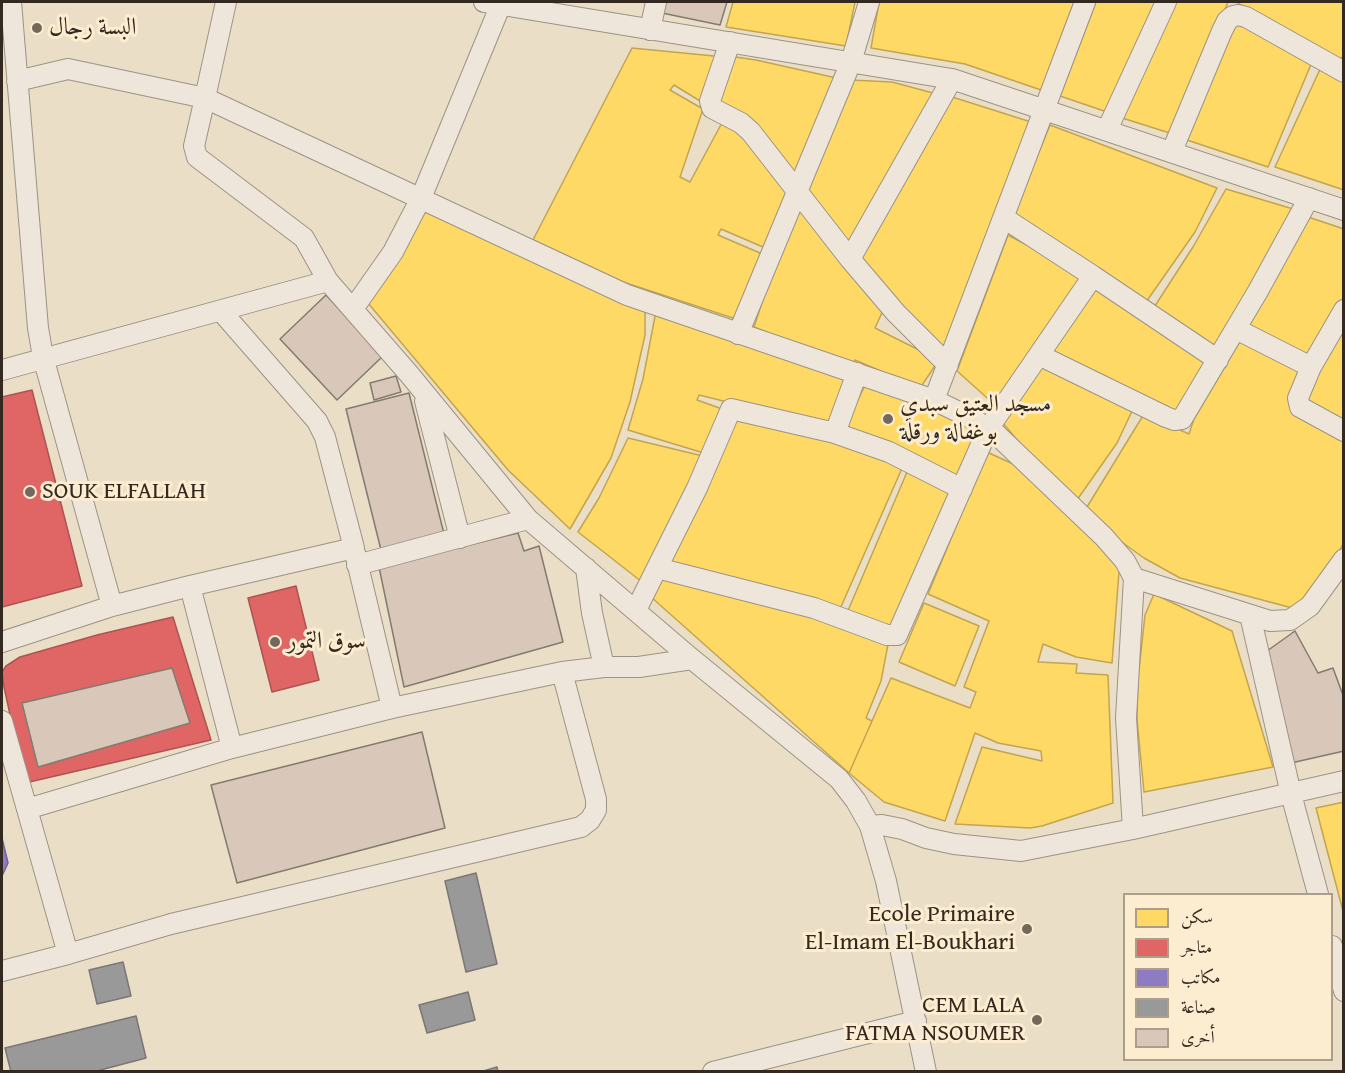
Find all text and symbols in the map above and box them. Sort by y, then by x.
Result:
place label: البسة رجال [49,14,136,42]
marker: البسة رجال [30,21,44,35]
place label: مسجد العتيق سبدي بوغفالة ورقلة [900,391,1051,447]
marker: مسجد العتيق سبدي بوغفالة ورقلة [881,412,895,426]
place label: SOUK ELFALLAH [42,478,206,506]
marker: SOUK ELFALLAH [23,485,37,499]
place label: سوق التمور [287,628,366,656]
marker: سوق التمور [268,635,282,649]
legend [1123,893,1333,1061]
place label: Ecole Primaire El-Imam El-Boukhari [805,901,1015,957]
text: سكن [1181,903,1213,930]
marker: Ecole Primaire El-Imam El-Boukhari [1020,922,1034,936]
text: متاجر [1181,933,1212,960]
text: مكاتب [1181,963,1221,990]
place label: CEM LALA FATMA NSOUMER [845,992,1025,1048]
text: صناعة [1181,993,1216,1020]
marker: CEM LALA FATMA NSOUMER [1030,1013,1044,1027]
text: أخرى [1181,1023,1215,1050]

